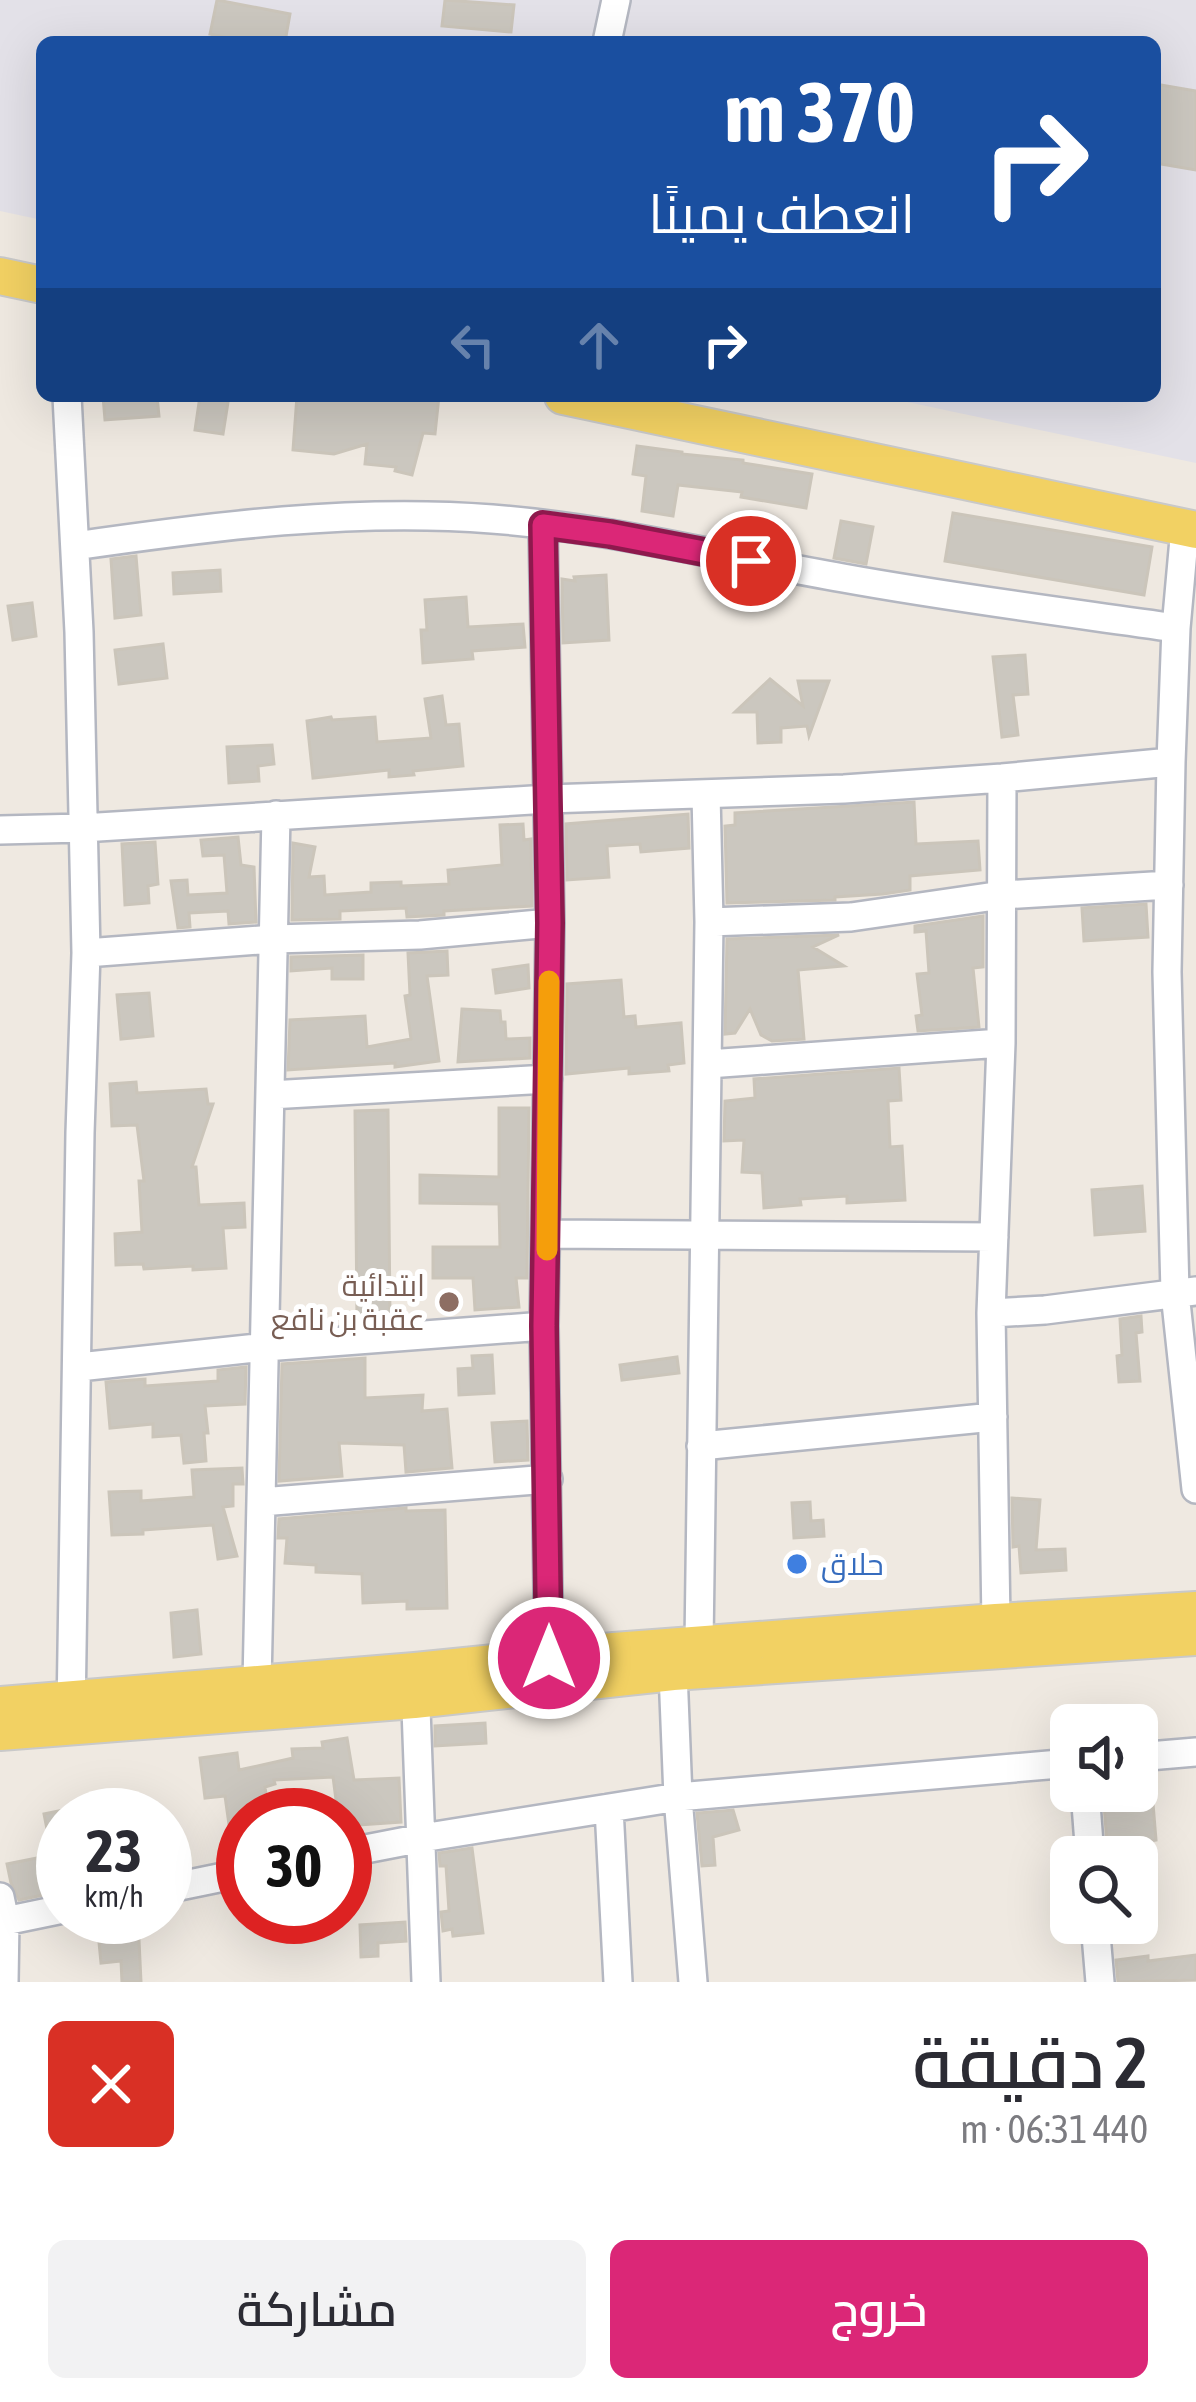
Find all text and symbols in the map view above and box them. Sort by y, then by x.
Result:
text: 370 m [725,64,915,160]
icon: right [957,84,1113,240]
text: انعطف يمينًا [648,183,915,244]
icon: left [440,312,506,378]
icon: ahead [566,312,632,378]
icon: right [692,312,758,378]
pin [700,510,802,612]
icon: arrive [718,528,784,594]
place label: ابتدائية عقبة بن نافع [271,1268,425,1340]
marker: ابتدائية عقبة بن نافع [436,1289,462,1315]
place label: حلاق [821,1547,884,1583]
marker: حلاق [784,1551,810,1577]
position arrow [486,1595,612,1721]
map controls [1050,1704,1158,1944]
button: sound [1050,1704,1158,1812]
speed limit sign: 30 [216,1788,372,1944]
text: 23 [86,1816,142,1885]
button: search [1050,1836,1158,1944]
text: km/h [84,1879,144,1913]
button: close [48,2021,174,2147]
text: 2 دقيقة [913,2021,1148,2103]
text: 440 m · 06:31 [960,2107,1148,2151]
button: مشاركة [48,2240,586,2378]
button: خروج [610,2240,1148,2378]

